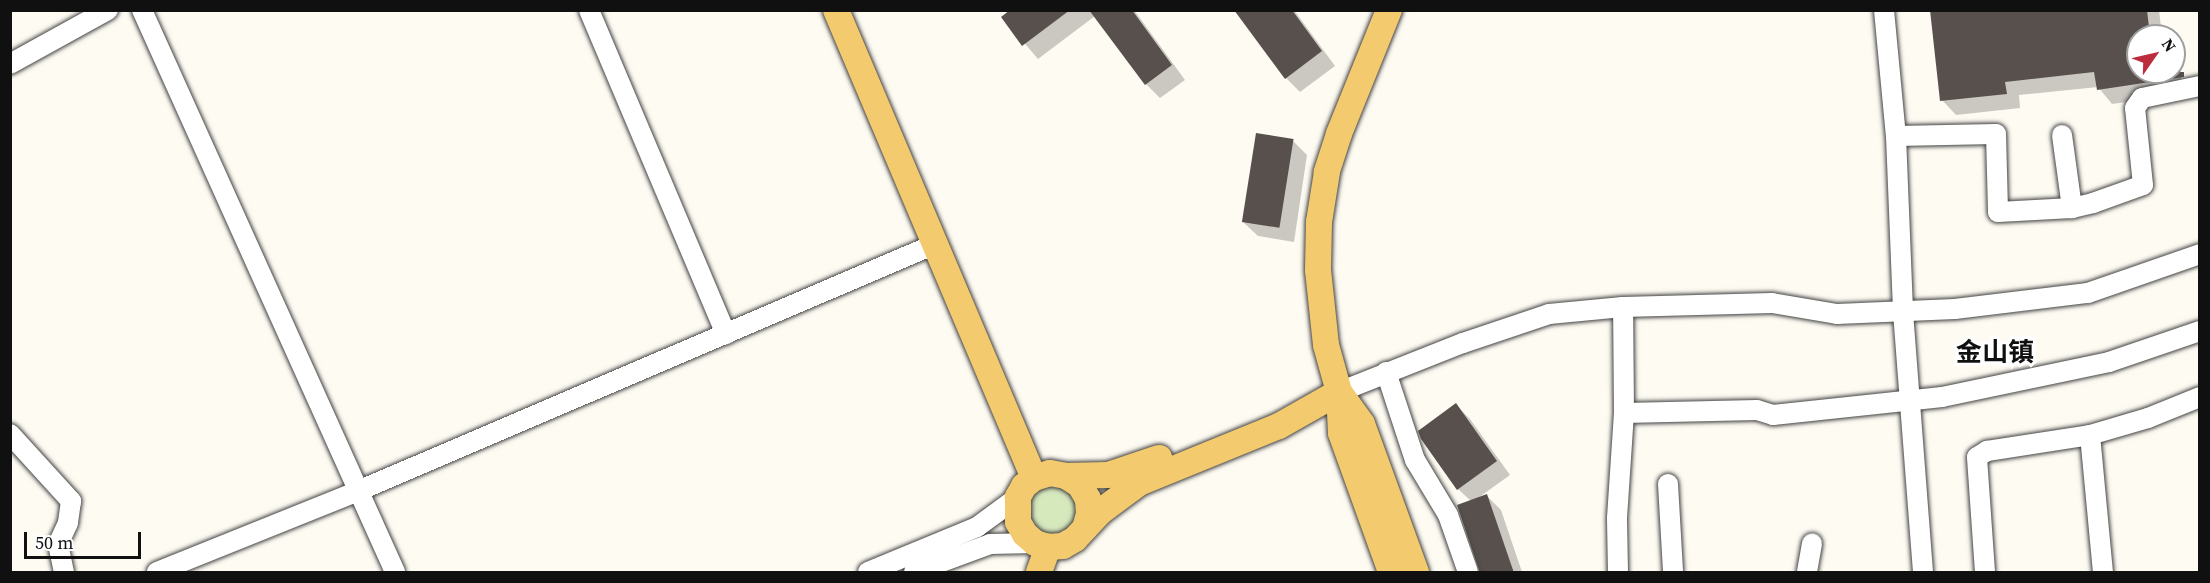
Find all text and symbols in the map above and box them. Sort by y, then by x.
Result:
north arrow [2126,24,2186,84]
text: N [2157,34,2182,56]
district label: 金山镇 [1956,337,2034,369]
scale bar [27,520,144,558]
text: 50 m [35,530,73,555]

